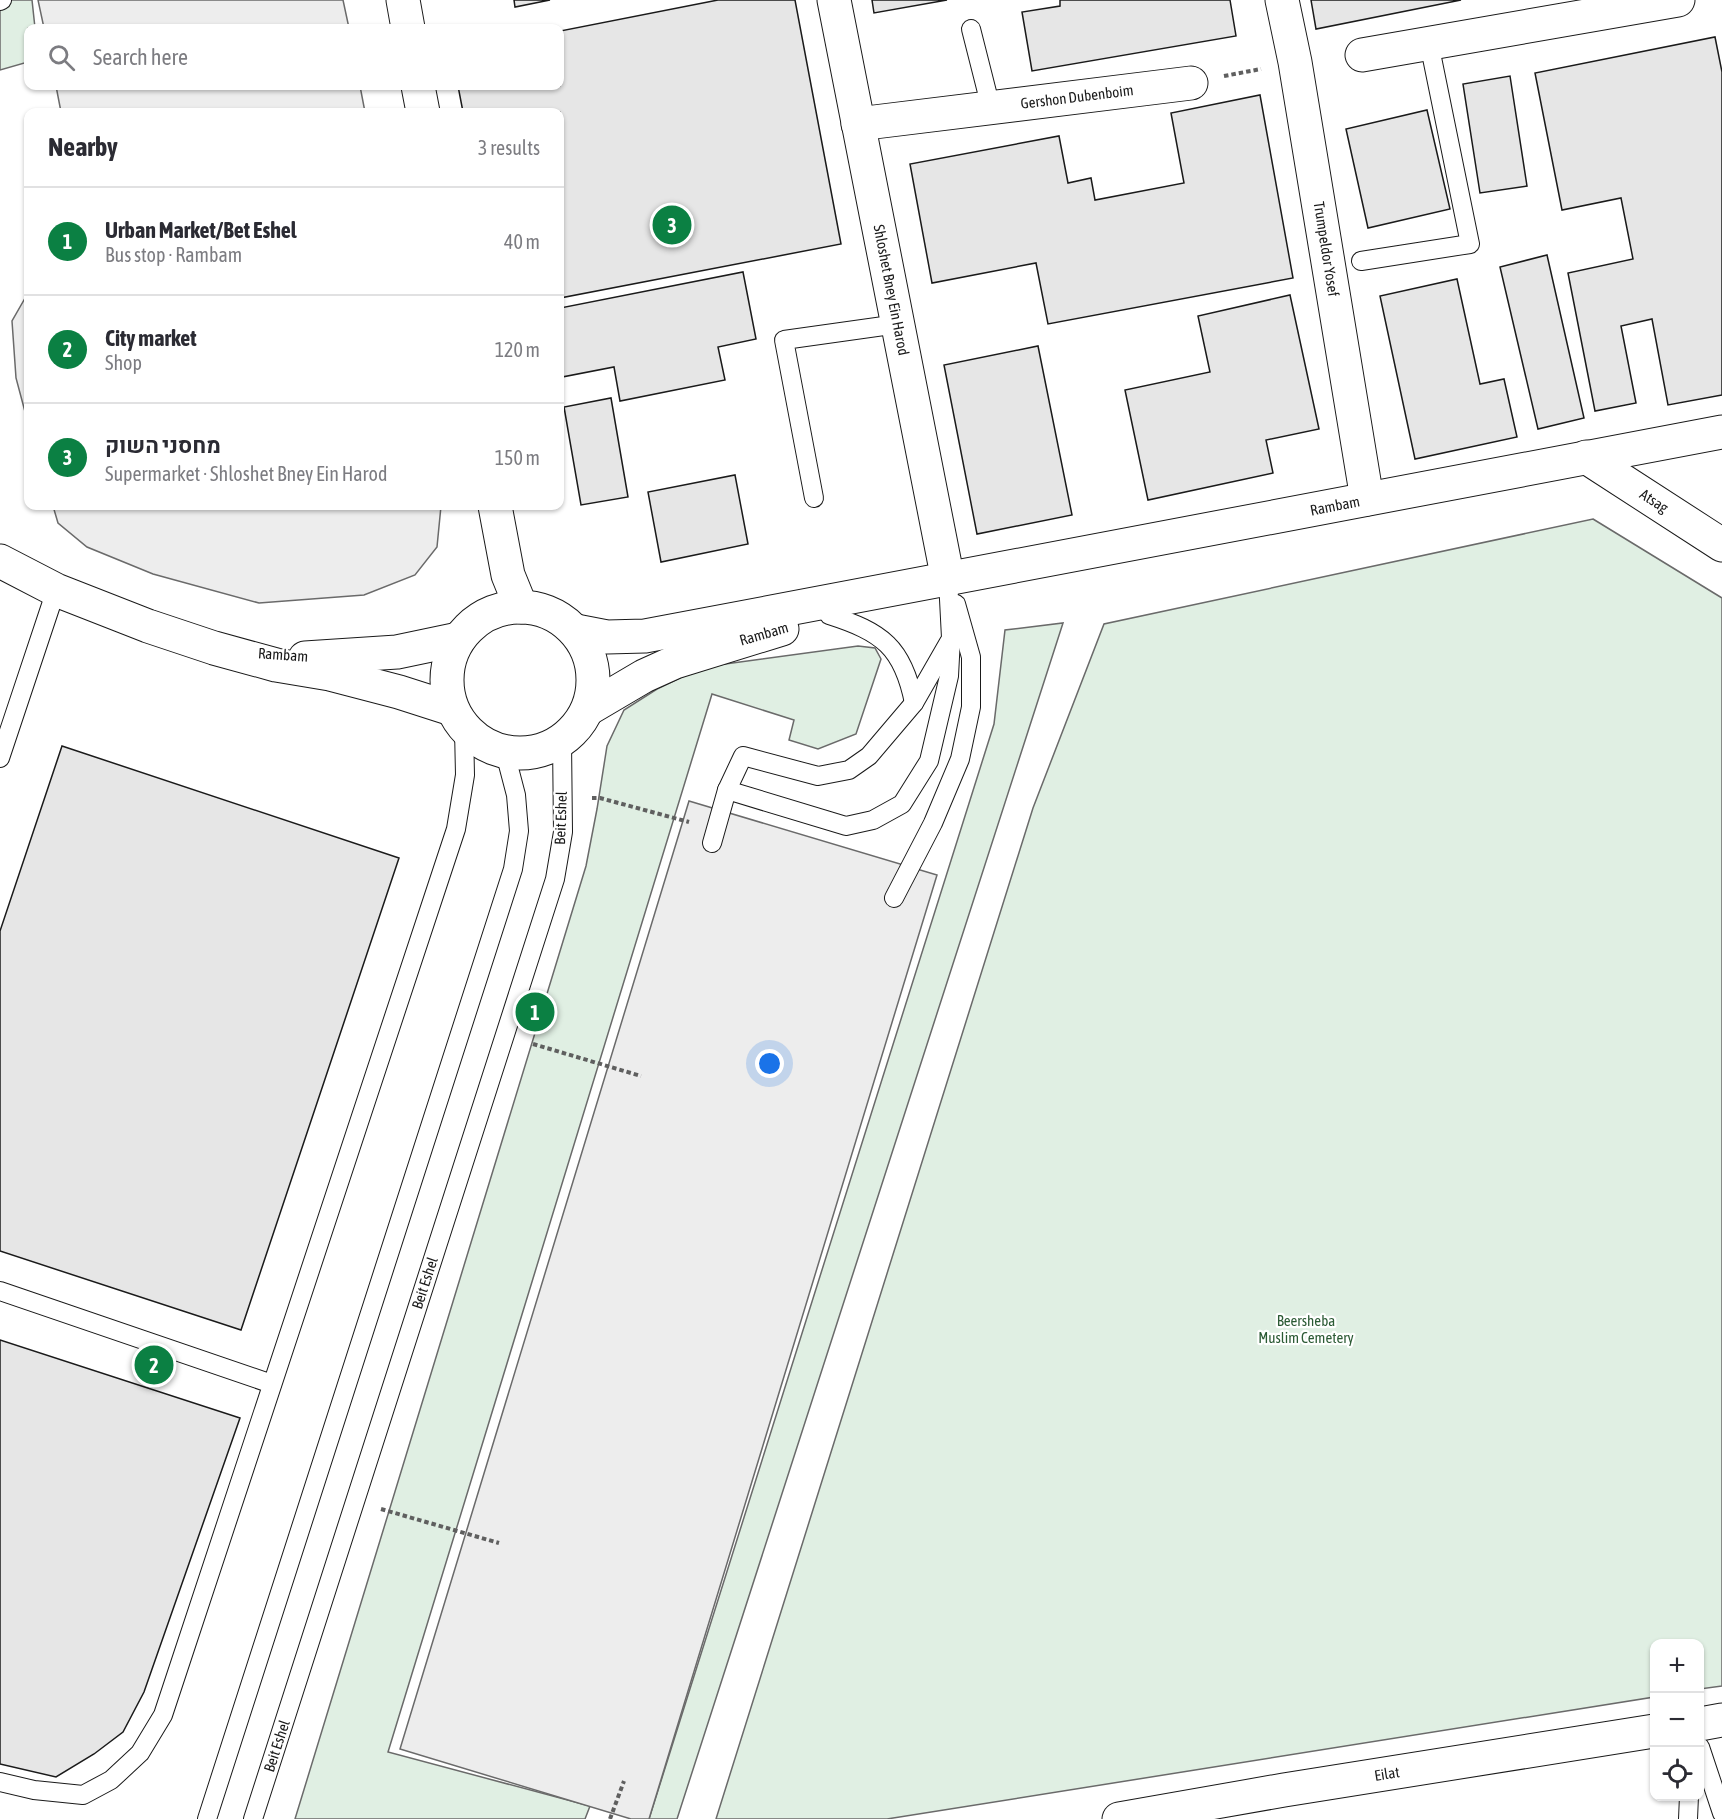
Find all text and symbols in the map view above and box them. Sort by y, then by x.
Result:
search box [24,24,564,90]
icon: search [45,41,78,74]
text: Search here [93,44,188,70]
street label: Gershon Dubenboim [1020,81,1134,112]
text: Nearby [48,132,118,162]
text: 3 results [478,136,540,159]
street label: Trumpeldor Yosef [1311,200,1342,297]
pin: 3 [652,202,692,248]
text: Urban Market/Bet Eshel [105,217,297,243]
street label: Shloshet Bney Ein Harod [870,223,913,357]
text: 1 [63,230,72,253]
text: 40 m [504,230,540,253]
text: Bus stop · Rambam [105,243,242,266]
text: City market [105,325,197,351]
text: 2 [63,338,72,361]
text: 120 m [495,338,540,361]
text: Shop [105,351,142,374]
text: מחסני השוק [105,432,221,458]
text: 3 [63,446,72,469]
text: 150 m [495,446,540,469]
text: Supermarket · Shloshet Bney Ein Harod [105,462,387,485]
street label: Atsag [1637,485,1672,516]
street label: Rambam [1309,492,1361,519]
street label: Rambam [737,618,790,649]
street label: Rambam [257,644,309,665]
street label: Beit Eshel [551,791,570,845]
pin: 1 [516,990,554,1034]
your location [755,1049,784,1078]
street label: Beit Eshel [408,1255,441,1311]
park label: Beersheba Muslim Cemetery [1258,1312,1354,1346]
pin: 2 [134,1342,174,1388]
map controls [1650,1639,1704,1801]
button: + [1650,1639,1704,1693]
button: − [1650,1693,1704,1747]
street label: Beit Eshel [260,1718,293,1774]
button: locate [1650,1747,1704,1801]
street label: Eilat [1373,1763,1401,1784]

